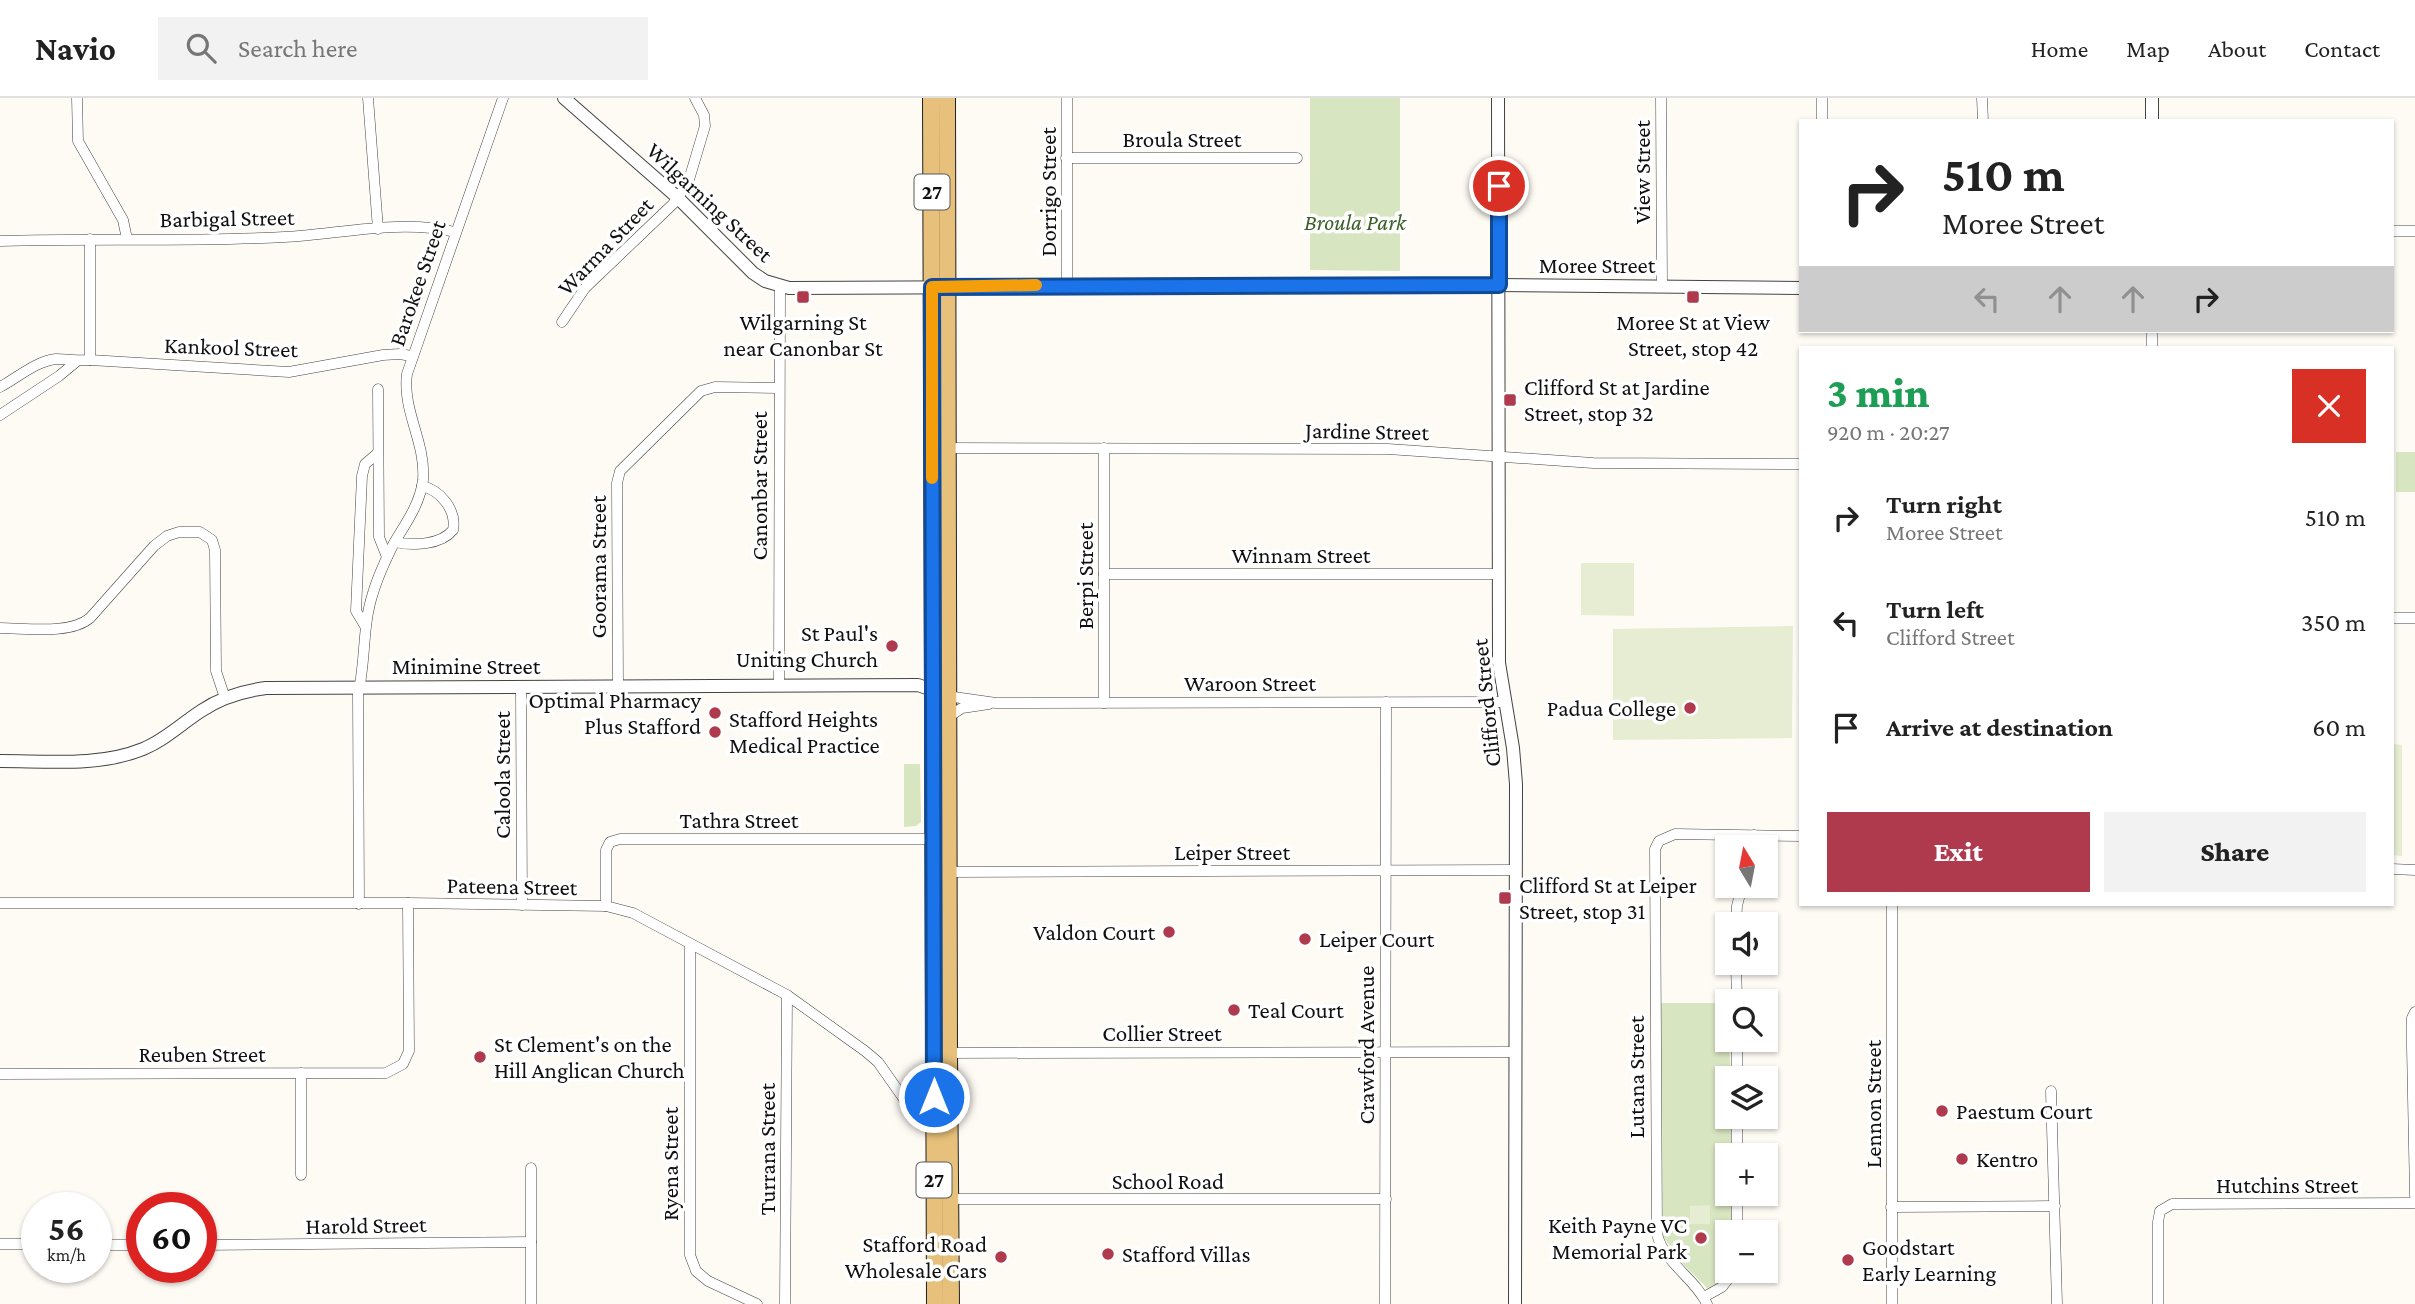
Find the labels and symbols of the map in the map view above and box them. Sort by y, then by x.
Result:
street label: View Street [1629,120,1655,224]
street label: Broula Street [1123,126,1242,152]
street label: Dorrigo Street [1035,127,1061,257]
street label: Wilgarning Street [642,137,779,267]
pin [1469,156,1529,216]
road number: 27 [914,174,950,210]
street label: Warma Street [552,191,658,300]
street label: Barbigal Street [159,204,295,232]
park label: Broula Park [1304,209,1407,235]
street label: Barokee Street [383,216,451,349]
street label: Moree Street [1539,252,1656,278]
marker: Wilgarning St near Canonbar St [795,289,811,305]
marker: Moree St at View Street, stop 42 [1685,289,1701,305]
place label: Wilgarning St near Canonbar St [723,309,883,361]
place label: Moree St at View Street, stop 42 [1616,309,1770,361]
street label: Kankool Street [164,332,299,362]
place label: Clifford St at Jardine Street, stop 32 [1524,374,1710,426]
marker: Clifford St at Jardine Street, stop 32 [1502,392,1518,408]
street label: Canonbar Street [746,411,772,561]
street label: Jardine Street [1303,417,1430,445]
street label: Goorama Street [585,495,611,639]
street label: Berpi Street [1072,522,1098,630]
street label: Winnam Street [1232,542,1371,568]
place label: St Paul's Uniting Church [736,620,878,672]
street label: Clifford Street [1466,637,1506,768]
marker: St Paul's Uniting Church [884,638,900,654]
street label: Minimine Street [392,653,541,679]
street label: Waroon Street [1184,670,1316,696]
place label: Optimal Pharmacy Plus Stafford [528,687,701,739]
place label: Padua College [1547,695,1676,721]
marker: Padua College [1682,700,1698,716]
marker: Optimal Pharmacy Plus Stafford [707,705,723,721]
place label: Stafford Heights Medical Practice [729,706,880,758]
street label: Caloola Street [489,711,515,839]
marker: Stafford Heights Medical Practice [707,724,723,740]
street label: Tathra Street [680,807,799,833]
north arrow [1715,835,1778,898]
street label: Leiper Street [1174,839,1290,865]
street label: Pateena Street [446,872,578,900]
place label: Clifford St at Leiper Street, stop 31 [1519,872,1697,924]
marker: Clifford St at Leiper Street, stop 31 [1497,890,1513,906]
place label: Valdon Court [1033,919,1155,945]
marker: Valdon Court [1161,924,1177,940]
place label: Leiper Court [1319,926,1434,952]
marker: Leiper Court [1297,931,1313,947]
street label: Crawford Avenue [1353,966,1379,1124]
place label: Teal Court [1248,997,1344,1023]
marker: Teal Court [1226,1002,1242,1018]
street label: Lutana Street [1623,1015,1649,1138]
street label: Collier Street [1102,1020,1222,1046]
place label: St Clement's on the Hill Anglican Church [494,1031,685,1083]
street label: Lennon Street [1860,1039,1886,1168]
street label: Reuben Street [138,1041,266,1067]
marker: St Clement's on the Hill Anglican Church [472,1049,488,1065]
position arrow [897,1060,971,1134]
street label: Turrana Street [754,1082,780,1215]
place label: Paestum Court [1956,1098,2093,1124]
marker: Paestum Court [1934,1103,1950,1119]
street label: Ryena Street [657,1107,683,1221]
place label: Kentro [1976,1146,2038,1172]
marker: Kentro [1954,1151,1970,1167]
road number: 27 [916,1162,951,1198]
street label: School Road [1112,1168,1224,1194]
street label: Hutchins Street [2216,1172,2358,1198]
speed limit sign: 60 [126,1192,217,1283]
street label: Harold Street [305,1211,427,1239]
place label: Keith Payne VC Memorial Park [1548,1212,1687,1264]
marker: Keith Payne VC Memorial Park [1693,1230,1709,1246]
place label: Stafford Road Wholesale Cars [845,1231,987,1283]
place label: Goodstart Early Learning [1862,1234,1996,1286]
place label: Stafford Villas [1122,1241,1250,1267]
marker: Stafford Villas [1100,1246,1116,1262]
marker: Stafford Road Wholesale Cars [993,1249,1009,1265]
marker: Goodstart Early Learning [1840,1252,1856,1268]

